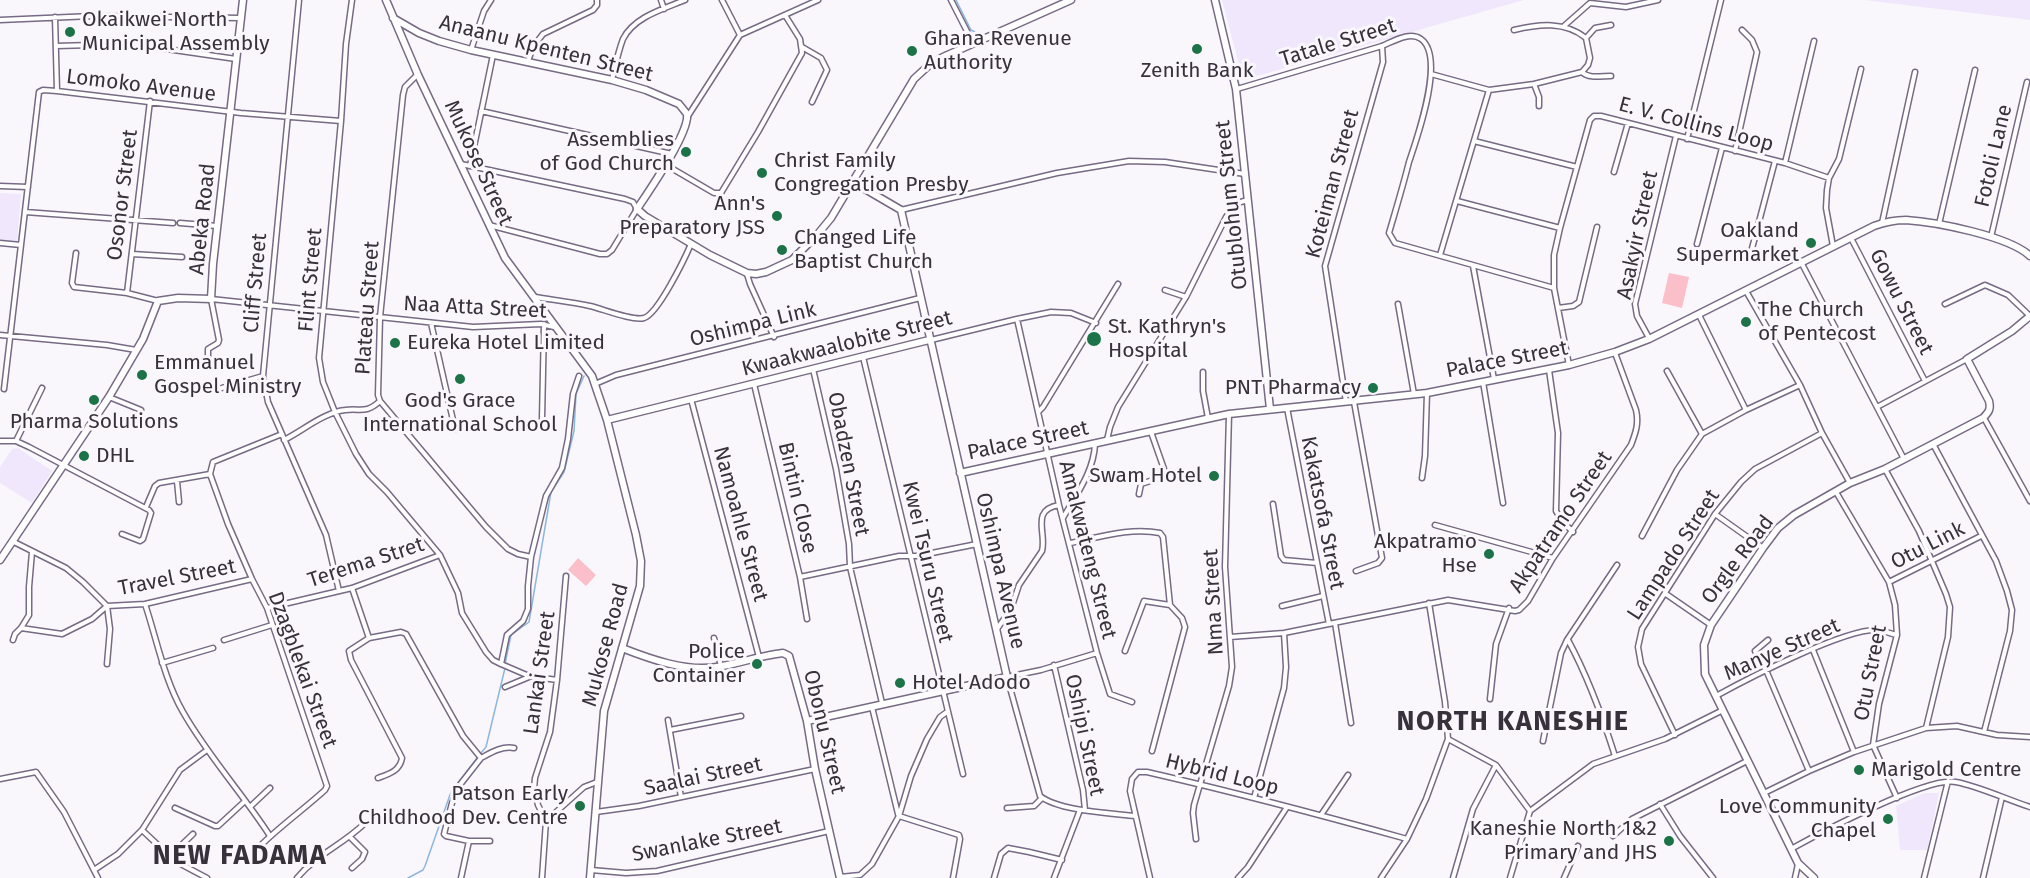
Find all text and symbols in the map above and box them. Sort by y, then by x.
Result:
place label: Okaikwei North Municipal Assembly [82,7,270,57]
street label: Anaanu Kpenten Street [437,10,655,88]
street label: Tatale Street [1277,13,1399,73]
marker: Okaikwei North Municipal Assembly [63,25,77,39]
place label: Ghana Revenue Authority [924,26,1072,76]
marker: Zenith Bank [1190,42,1204,56]
marker: Ghana Revenue Authority [905,44,919,58]
place label: Zenith Bank [1141,58,1253,84]
street label: Lomoko Avenue [65,64,217,108]
street label: E. V. Collins Loop [1616,92,1776,158]
street label: Mukose Street [438,96,518,230]
street label: Fotoli Lane [1970,102,2018,210]
street label: Koteiman Street [1301,107,1365,261]
street label: Otublohum Street [1211,119,1253,291]
place label: Assemblies of God Church [540,127,674,177]
street label: Osonor Street [102,128,144,262]
marker: Assemblies of God Church [679,145,693,159]
place label: Christ Family Congregation Presby [774,148,969,198]
street label: Abeka Road [185,162,221,276]
marker: Christ Family Congregation Presby [755,166,769,180]
street label: Asakyir Street [1612,168,1664,302]
place label: Ann's Preparatory JSS [619,191,765,241]
marker: Ann's Preparatory JSS [770,209,784,223]
place label: Oakland Supermarket [1676,218,1799,268]
place label: Changed Life Baptist Church [794,225,933,275]
street label: Flint Street [294,227,328,333]
street label: Cliff Street [239,232,273,334]
marker: Oakland Supermarket [1804,236,1818,250]
street label: Plateau Street [351,240,385,376]
marker: Changed Life Baptist Church [775,243,789,257]
street label: Gowu Street [1864,245,1938,359]
street label: Naa Atta Street [403,292,547,324]
street label: Oshimpa Link [687,297,819,353]
place label: The Church of Pentecost [1758,297,1876,347]
street label: Kwaakwaalobite Street [739,306,955,382]
place label: St. Kathryn's Hospital [1108,314,1226,364]
marker: The Church of Pentecost [1739,315,1753,329]
place label: Eureka Hotel Limited [407,330,605,356]
marker: St. Kathryn's Hospital [1085,330,1103,348]
marker: Eureka Hotel Limited [388,336,402,350]
street label: Palace Street [1444,336,1570,384]
place label: Emmanuel Gospel Ministry [154,350,301,400]
marker: Emmanuel Gospel Ministry [135,368,149,382]
marker: God's Grace International School [453,372,467,386]
place label: PNT Pharmacy [1225,375,1361,401]
marker: PNT Pharmacy [1366,381,1380,395]
place label: God's Grace International School [363,388,557,438]
street label: Obadzen Street [822,390,874,538]
marker: Pharma Solutions [87,393,101,407]
place label: Pharma Solutions [10,409,178,435]
street label: Palace Street [965,416,1091,466]
street label: Kakatsofa Street [1295,434,1349,592]
street label: Bintin Close [772,440,822,556]
place label: DHL [96,443,134,469]
street label: Namoahle Street [707,444,773,604]
street label: Akpatramo Street [1504,446,1618,598]
marker: DHL [77,449,91,463]
street label: Amakwateng Street [1053,458,1121,642]
place label: Swam Hotel [1089,463,1202,489]
marker: Swam Hotel [1207,469,1221,483]
street label: Kwei Tsuru Street [896,479,958,645]
street label: Lampado Street [1622,485,1726,625]
street label: Oshimpa Avenue [970,490,1030,652]
street label: Orgle Road [1696,511,1780,609]
street label: Otu Link [1887,517,1969,575]
place label: Akpatramo Hse [1374,529,1477,579]
street label: Terema Stret [305,532,427,594]
marker: Akpatramo Hse [1482,547,1496,561]
street label: Nma Street [1199,548,1229,656]
street label: Travel Street [116,554,238,602]
street label: Mukose Road [577,581,635,709]
street label: Dzagblekai Street [262,588,342,752]
street label: Lankai Street [519,610,561,736]
street label: Manye Street [1720,613,1844,687]
street label: Otu Street [1849,623,1893,723]
place label: Police Container [652,639,745,689]
marker: Police Container [750,657,764,671]
street label: Obonu Street [798,668,850,796]
place label: Hotel Adodo [912,670,1031,696]
street label: Oshipi Street [1059,672,1109,798]
marker: Hotel Adodo [893,676,907,690]
district label: NORTH KANESHIE [1396,706,1630,738]
street label: Hybrid Loop [1163,749,1281,801]
street label: Saalai Street [642,752,764,802]
place label: Marigold Centre [1871,757,2021,783]
marker: Marigold Centre [1852,763,1866,777]
place label: Patson Early Childhood Dev. Centre [358,781,568,831]
place label: Love Community Chapel [1719,794,1876,844]
marker: Patson Early Childhood Dev. Centre [573,799,587,813]
marker: Love Community Chapel [1881,812,1895,826]
street label: Swanlake Street [630,814,784,868]
place label: Kaneshie North 1&2 Primary and JHS [1470,816,1657,866]
marker: Kaneshie North 1&2 Primary and JHS [1662,834,1676,848]
district label: NEW FADAMA [153,840,327,872]

